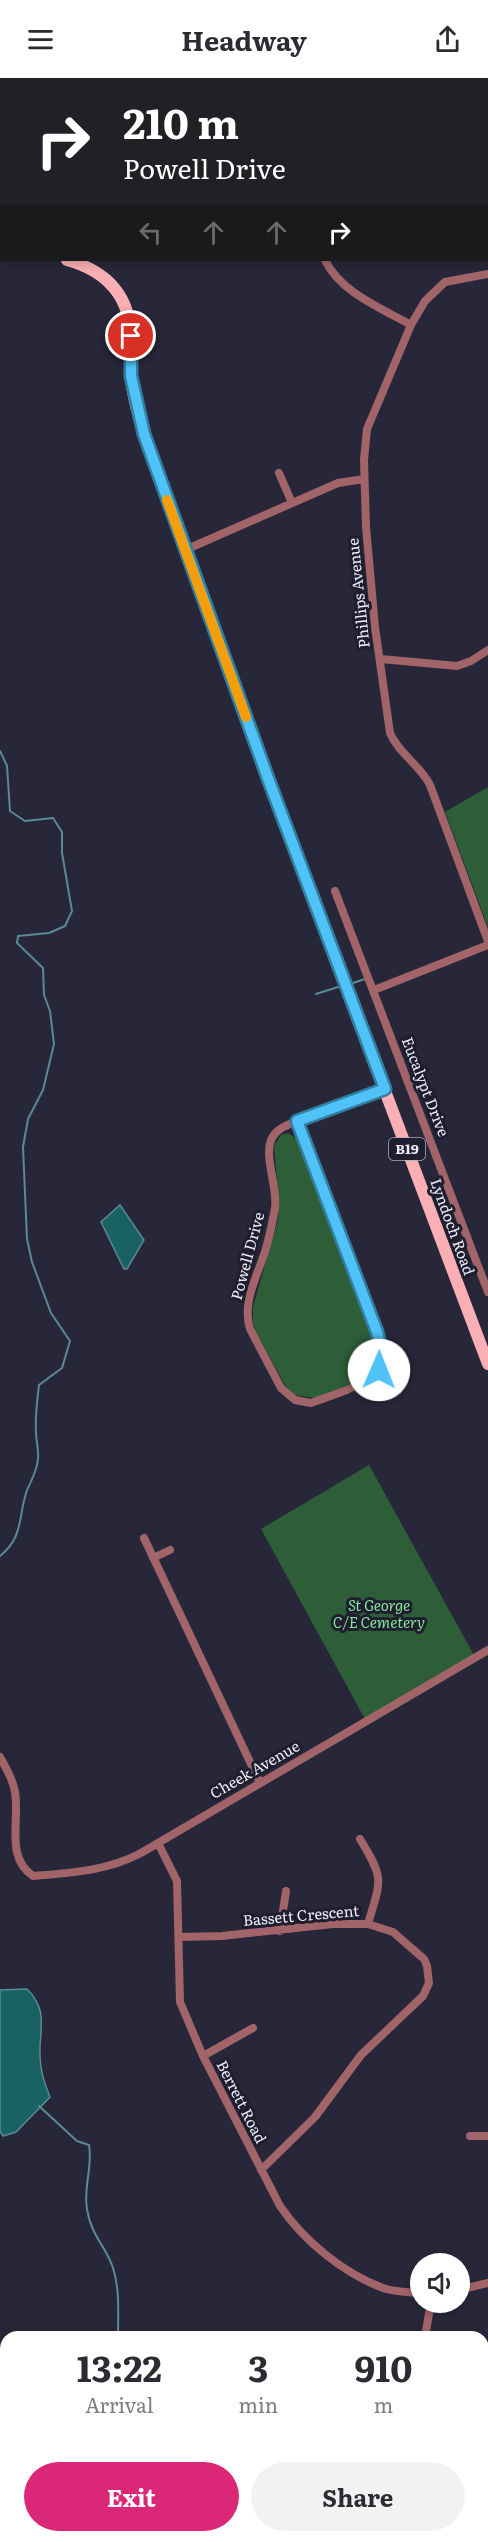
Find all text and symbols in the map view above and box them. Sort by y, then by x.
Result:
text: Headway [181,19,307,59]
icon: menu [24,23,57,56]
icon: share [431,23,464,56]
text: 210 m [123,90,239,152]
icon: right [24,102,102,180]
text: Powell Drive [123,147,286,187]
icon: left [134,216,167,249]
icon: ahead [197,216,230,249]
icon: ahead [260,216,293,249]
icon: right [323,216,356,249]
pin [105,310,156,361]
icon: arrive [114,319,147,352]
street label: Phillips Avenue [340,537,375,649]
street label: Eucalypt Drive [397,1033,456,1140]
road number: B19 [389,1138,425,1160]
street label: Lyndoch Road [425,1175,482,1278]
street label: Powell Drive [224,1209,269,1302]
position arrow [347,1338,411,1402]
park label: St George C/E Cemetery [333,1593,425,1633]
street label: Cheek Avenue [205,1734,304,1804]
street label: Bassett Crescent [242,1898,360,1931]
street label: Berrett Road [212,2056,273,2147]
map controls [410,2253,470,2313]
button: sound [410,2253,470,2313]
text: 13:22 [77,2340,162,2393]
text: 3 [248,2340,268,2393]
text: 910 [355,2340,412,2393]
text: Arrival [85,2389,153,2419]
text: min [239,2389,278,2419]
text: m [374,2389,393,2419]
button: Exit [24,2462,239,2531]
button: Share [251,2462,465,2531]

